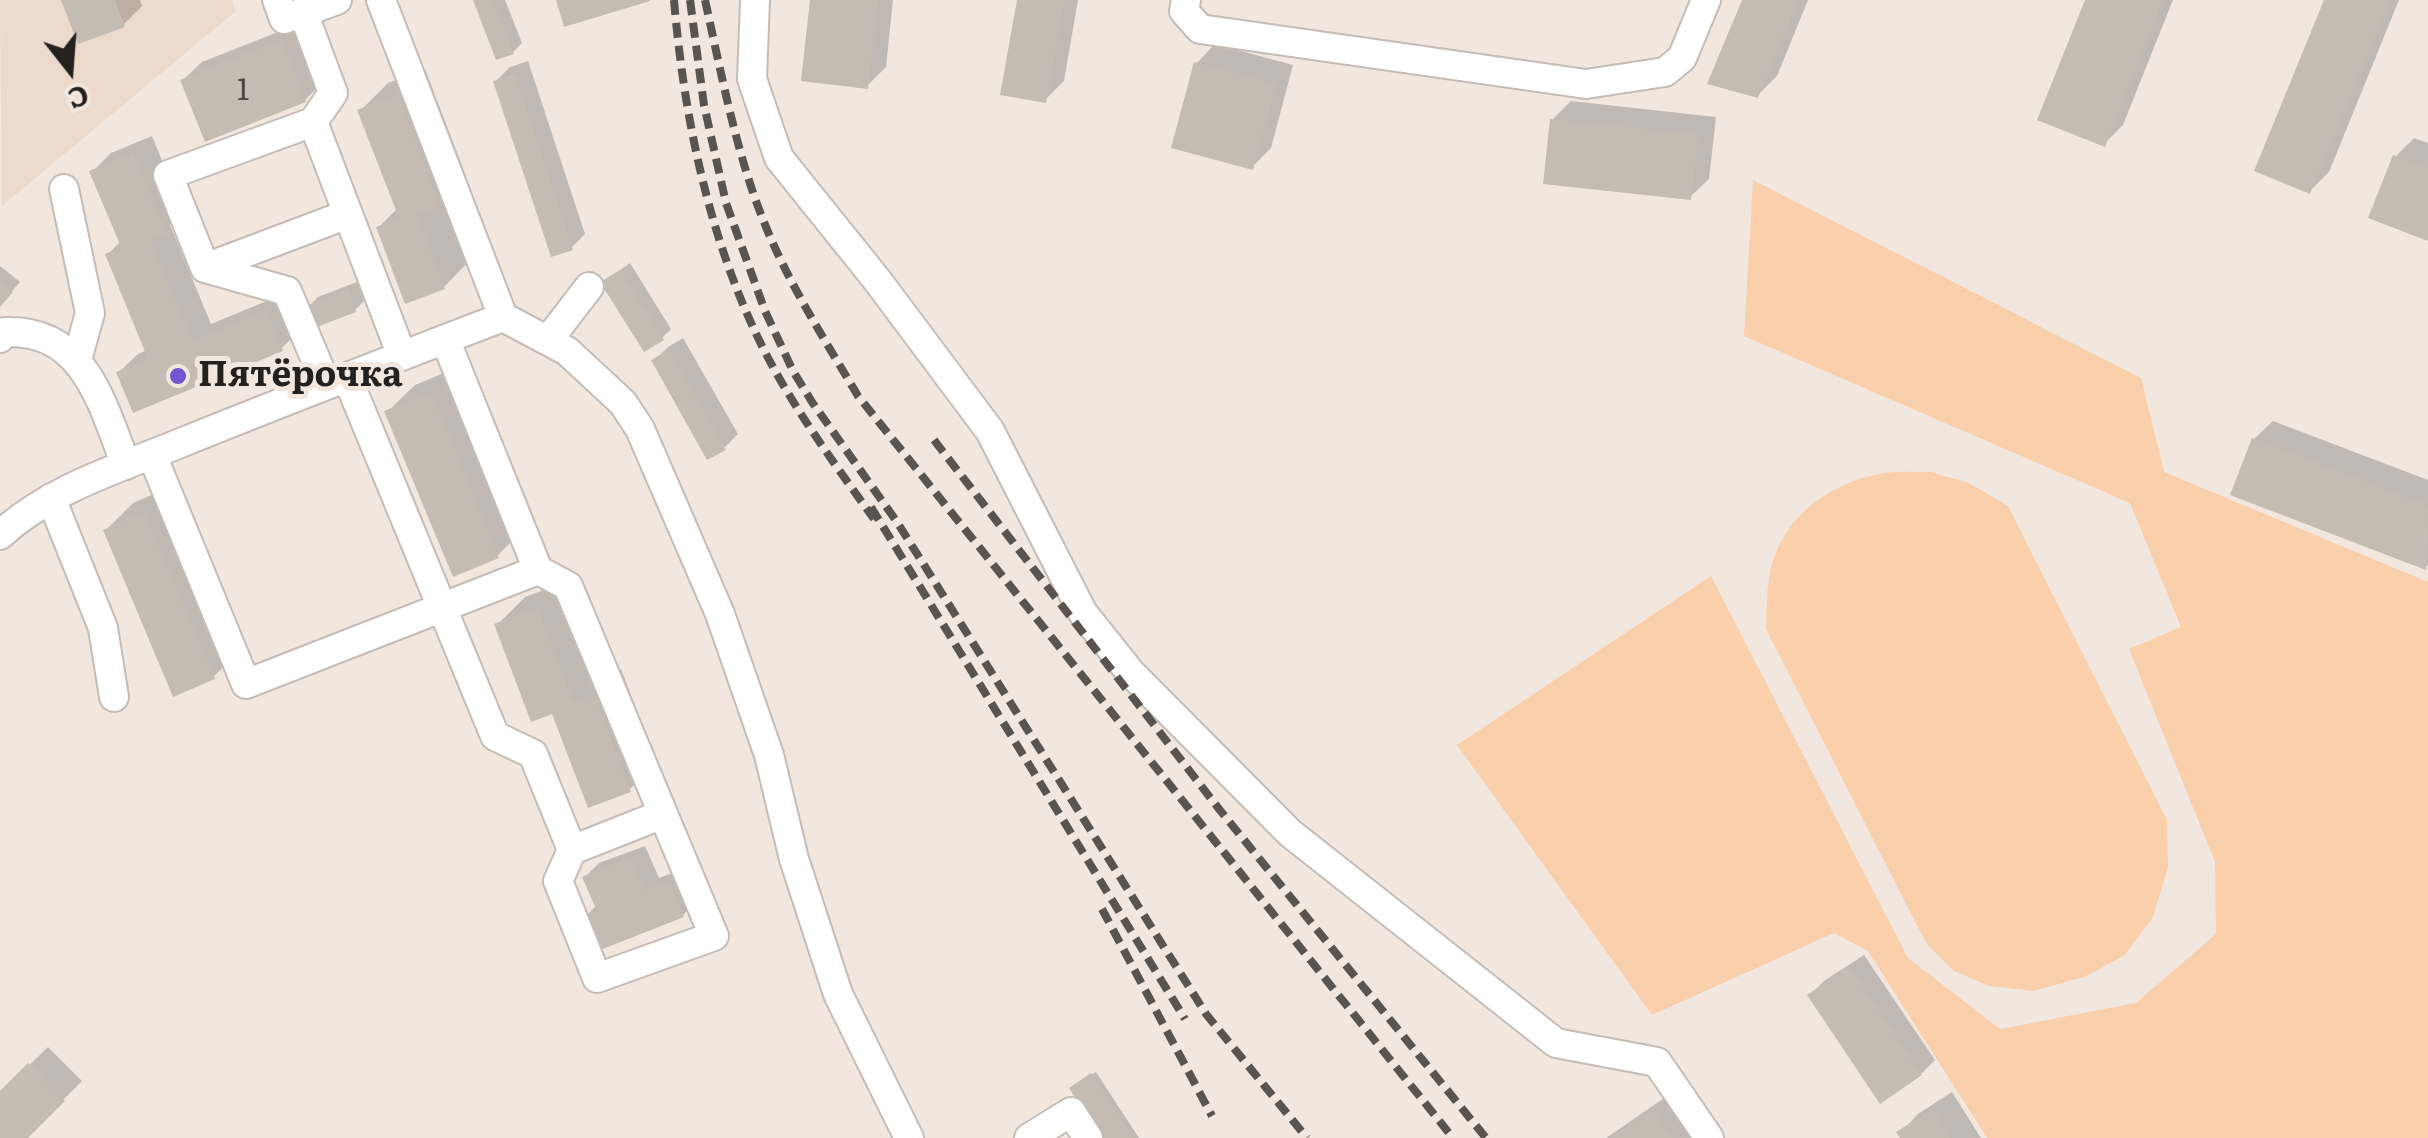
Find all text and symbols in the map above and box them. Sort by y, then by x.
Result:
north arrow [20,20,120,120]
house number: 1 [237,73,249,109]
text: С [63,76,94,122]
place label: Пятёрочка [198,355,402,397]
marker: Пятёрочка [167,365,189,387]

